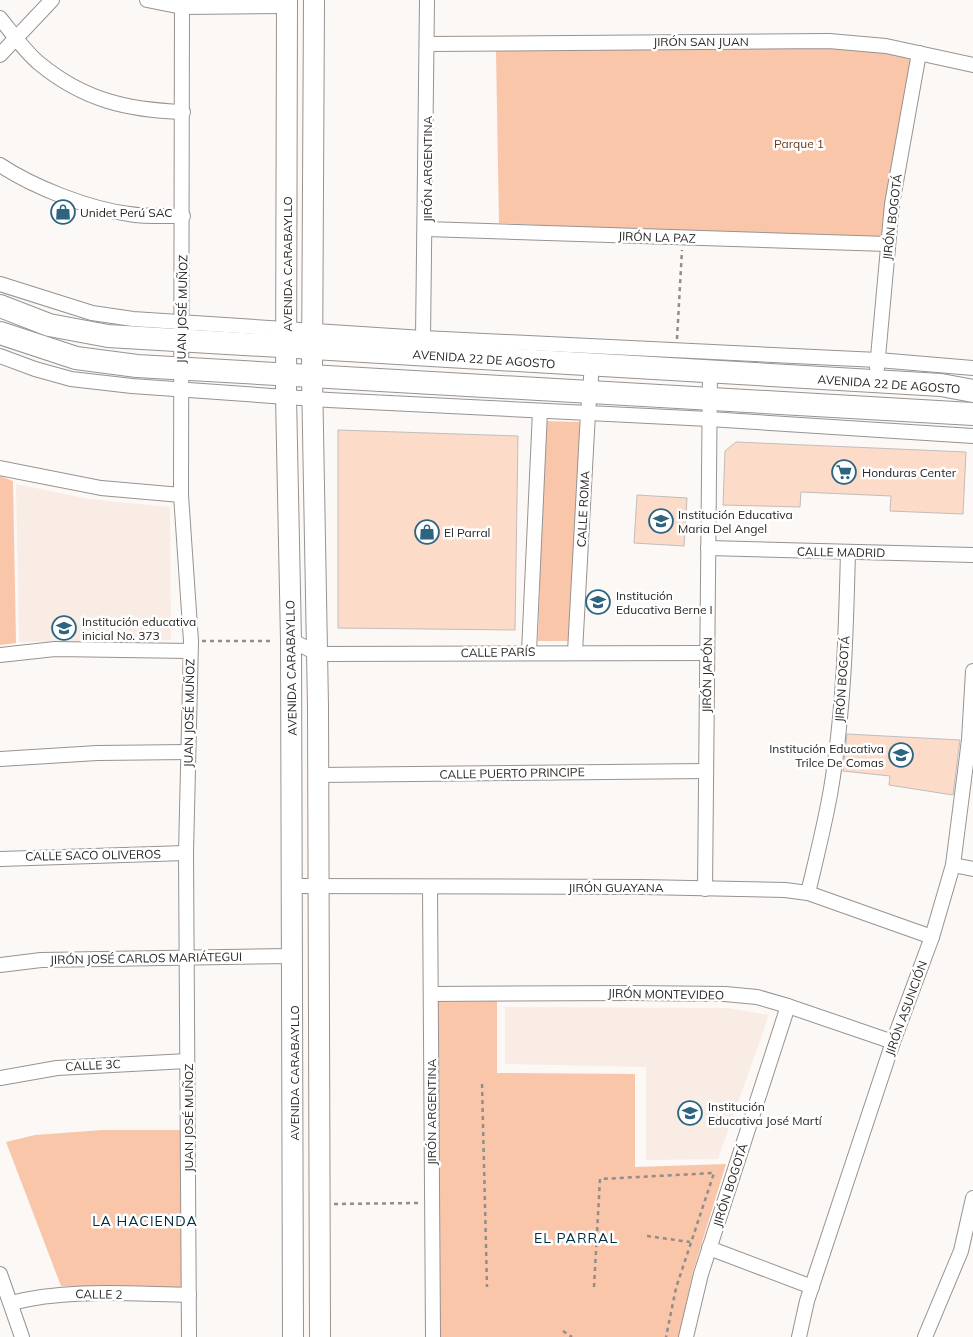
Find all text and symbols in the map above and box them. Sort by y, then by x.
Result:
street label: JIRÓN SAN JUAN [653,34,749,49]
street label: JIRÓN ARGENTINA [420,115,435,222]
park label: Parque 1 [774,136,824,151]
street label: JIRÓN BOGOTÁ [879,173,905,261]
street label: AVENIDA CARABAYLLO [280,196,295,332]
shop icon: Unidet Perú SAC [50,199,76,225]
place label: Unidet Perú SAC [80,205,173,220]
street label: JIRÓN LA PAZ [618,228,696,246]
street label: JUAN JOSÉ MUÑOZ [174,255,190,363]
street label: AVENIDA 22 DE AGOSTO [412,347,556,371]
street label: AVENIDA 22 DE AGOSTO [817,372,961,396]
supermarket icon: Honduras Center [831,459,857,485]
place label: Honduras Center [862,465,957,480]
street label: CALLE ROMA [574,470,593,548]
place label: Institución Educativa Maria Del Angel [678,507,793,536]
school or university icon: Institución Educativa Maria Del Angel [648,508,674,534]
shop icon: El Parral [414,519,440,545]
place label: El Parral [444,525,490,540]
street label: CALLE MADRID [797,544,885,560]
place label: Institución Educativa Berne I [616,588,713,617]
school or university icon: Institución Educativa Berne I [585,589,611,615]
street label: AVENIDA CARABAYLLO [282,600,300,736]
place label: Institución educativa inicial No. 373 [82,614,196,643]
school or university icon: Institución educativa inicial No. 373 [51,615,77,641]
street label: JIRÓN BOGOTÁ [831,635,853,723]
street label: JIRÓN JAPÓN [699,637,715,713]
street label: CALLE PARÍS [460,644,536,660]
street label: JUAN JOSÉ MUÑOZ [181,659,197,767]
place label: Institución Educativa Trilce De Comas [769,741,884,770]
school or university icon: Institución Educativa Trilce De Comas [888,742,914,768]
street label: CALLE PUERTO PRINCIPE [439,764,585,782]
street label: CALLE SACO OLIVEROS [25,846,161,864]
street label: JIRÓN GUAYANA [568,880,664,895]
street label: JIRÓN JOSÉ CARLOS MARIÁTEGUI [50,949,242,967]
street label: JIRÓN ASUNCIÓN [882,958,930,1058]
street label: JIRÓN MONTEVIDEO [608,985,724,1003]
street label: AVENIDA CARABAYLLO [287,1005,302,1141]
street label: CALLE 3C [65,1056,121,1074]
street label: JIRÓN ARGENTINA [424,1058,439,1165]
street label: JUAN JOSÉ MUÑOZ [181,1064,196,1172]
place label: Institución Educativa José Martí [708,1099,823,1128]
school or university icon: Institución Educativa José Martí [677,1100,703,1126]
street label: JIRÓN BOGOTÁ [709,1141,751,1229]
district label: LA HACIENDA [92,1212,198,1230]
district label: EL PARRAL [534,1229,618,1247]
street label: CALLE 2 [75,1286,123,1302]

